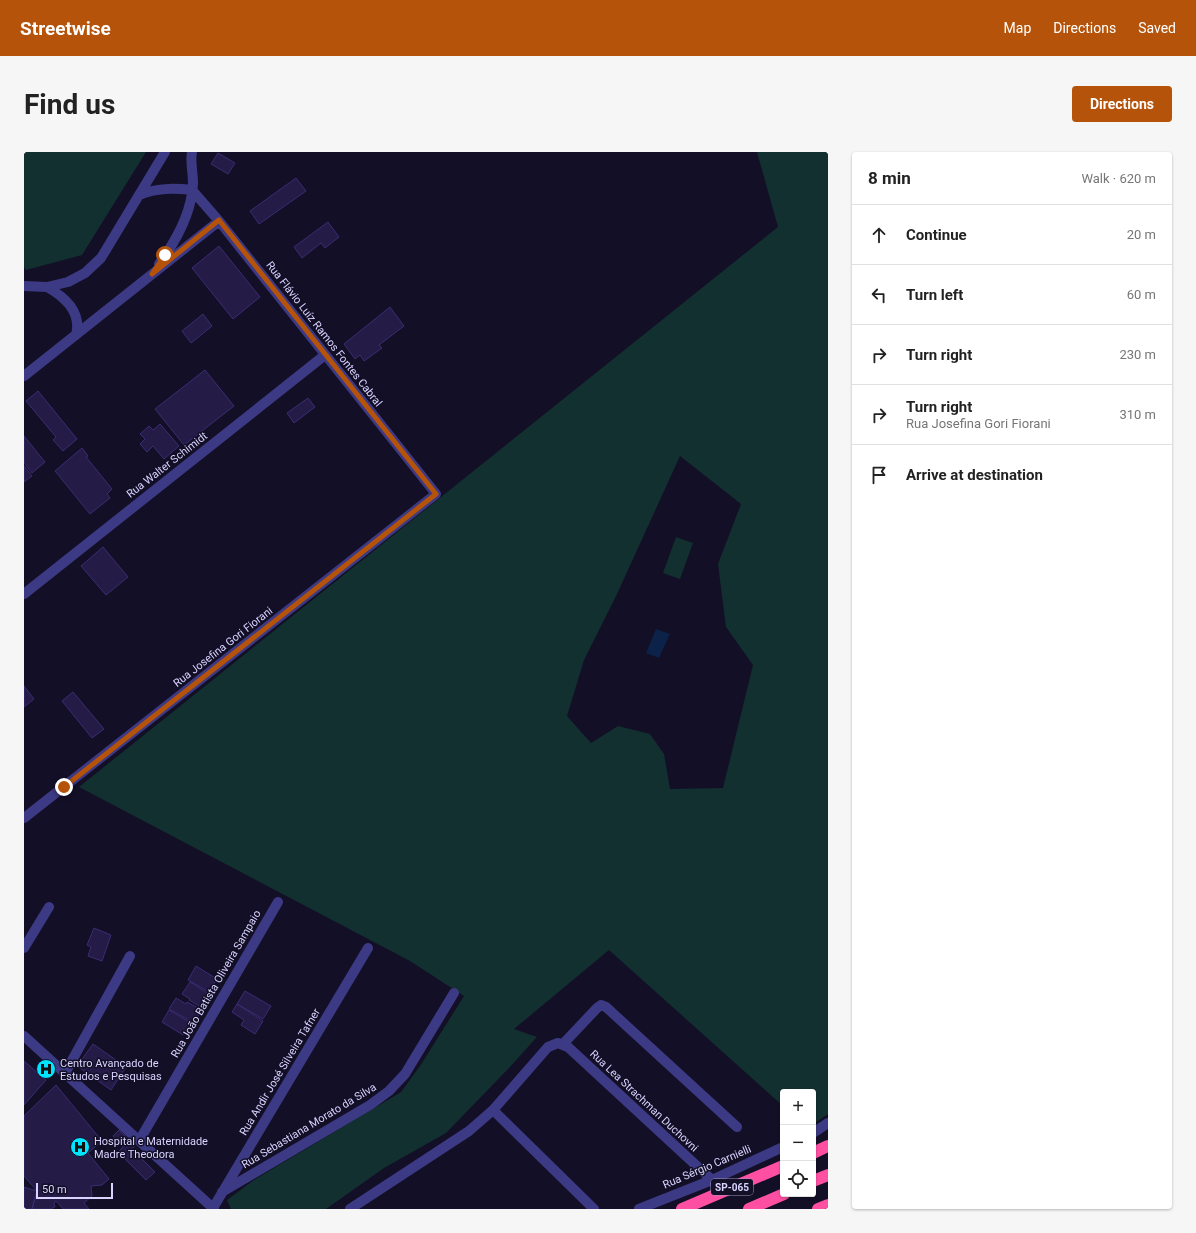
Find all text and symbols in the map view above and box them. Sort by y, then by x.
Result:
text: Streetwise [20,17,111,40]
text: Map [1004,20,1031,36]
text: Directions [1053,20,1116,36]
text: Saved [1138,20,1176,36]
button: Directions [1072,86,1172,122]
text: Find us [24,88,115,121]
text: 8 min [868,168,911,188]
text: Walk · 620 m [1081,171,1156,186]
icon: ahead [868,224,890,246]
text: Continue [906,226,967,244]
text: 20 m [1127,227,1156,242]
route start [156,246,174,264]
street label: Rua Flávio Luíz Ramos Fontes Cabral [263,259,385,409]
icon: left [868,284,890,306]
text: Turn left [906,286,963,304]
text: 60 m [1127,287,1156,302]
icon: right [868,344,890,366]
text: Turn right [906,346,972,364]
text: 230 m [1119,347,1156,362]
text: Turn right [906,398,972,416]
icon: right [868,404,890,426]
text: 310 m [1119,407,1156,422]
text: Rua Josefina Gori Fiorani [906,416,1051,431]
street label: Rua Walter Schimidt [124,429,210,501]
icon: arrive [868,464,890,486]
text: Arrive at destination [906,466,1043,484]
street label: Rua Josefina Gori Fiorani [171,604,275,690]
route end [55,778,73,796]
street label: Rua João Batista Oliveira Sampaio [168,908,264,1060]
street label: Rua Andir José Silveira Tafner [237,1006,323,1138]
street label: Rua Lea Strachman Duchovni [587,1047,701,1155]
place label: Centro Avançado de Estudos e Pesquisas [60,1057,162,1083]
hospital icon: Centro Avançado de Estudos e Pesquisas [35,1058,57,1080]
street label: Rua Sebastiana Morato da Silva [239,1081,379,1171]
map controls [780,1089,816,1197]
button: + [780,1089,816,1125]
button: − [780,1125,816,1161]
place label: Hospital e Maternidade Madre Theodora [94,1135,208,1161]
hospital icon: Hospital e Maternidade Madre Theodora [69,1136,91,1158]
street label: Rua Sérgio Carnielli [661,1142,753,1192]
button: locate [780,1161,816,1197]
road number: SP-065 [711,1179,753,1195]
scale bar [36,1181,113,1200]
text: 50 m [42,1183,67,1196]

